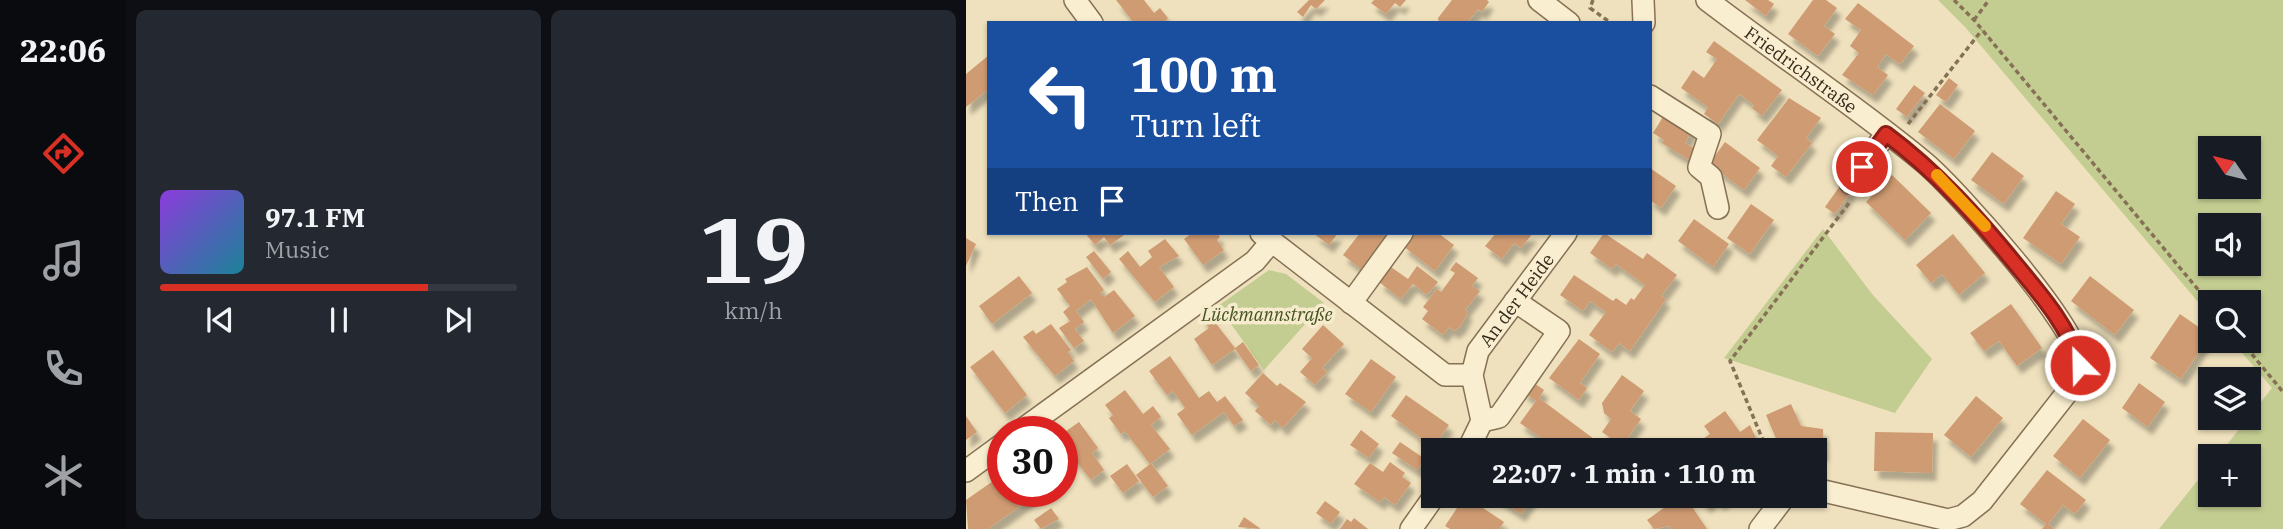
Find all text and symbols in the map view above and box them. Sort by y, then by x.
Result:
street label: Friedrichstraße [1740,21,1862,118]
text: 22:06 [20,29,106,71]
text: 100 m [1130,42,1277,105]
icon: left [1015,49,1106,140]
text: Turn left [1130,104,1261,146]
icon: directions [39,129,88,178]
north arrow [2198,136,2261,200]
map controls [2198,136,2261,507]
pin [1832,137,1892,197]
icon: arrive [1843,148,1881,186]
icon: arrive [1093,182,1131,220]
text: Then [1015,184,1079,218]
text: 19 [699,190,808,308]
text: 97.1 FM [265,200,365,234]
button: sound [2198,213,2261,276]
text: Music [265,234,330,264]
icon: music [39,236,88,285]
street label: An der Heide [1474,248,1559,351]
button: search [2198,290,2261,353]
text: km/h [724,295,783,325]
icon: previous [201,301,239,339]
icon: pause [320,301,358,339]
icon: next [439,301,477,339]
park label: Lückmannstraße [1200,303,1333,326]
position arrow [2043,328,2117,402]
icon: phone [39,344,88,393]
button: layers [2198,367,2261,430]
speed limit sign: 30 [987,416,1078,507]
button: + [2198,444,2261,507]
icon: climate [39,451,88,500]
text: 22:07 · 1 min · 110 m [1492,456,1756,490]

